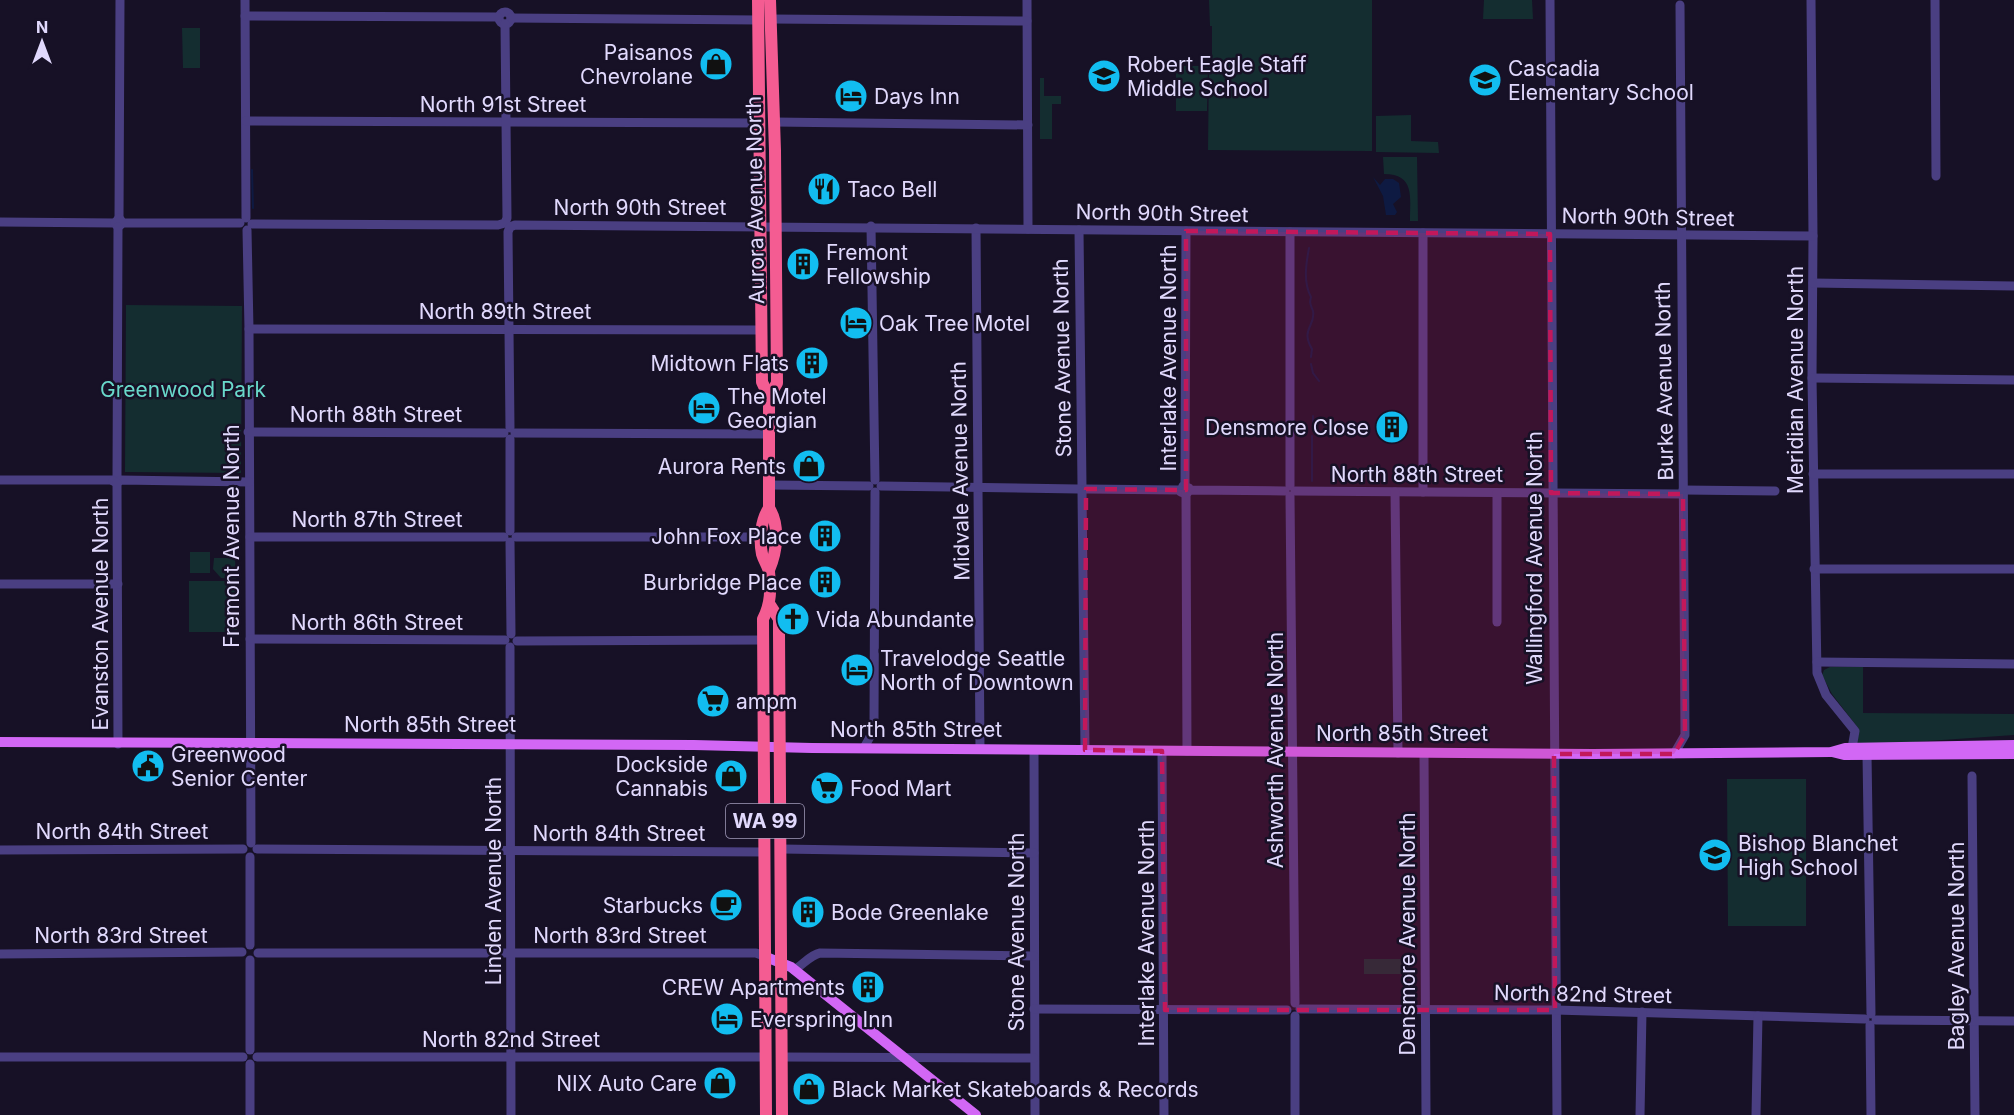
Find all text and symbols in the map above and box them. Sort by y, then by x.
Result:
north arrow [12,12,72,72]
text: N [36,17,48,37]
place label: Paisanos Chevrolane [580,40,693,89]
shop icon: Paisanos Chevrolane [698,46,734,82]
place label: Robert Eagle Staff Middle School [1127,52,1307,101]
place label: Cascadia Elementary School [1508,56,1694,105]
school or university icon: Robert Eagle Staff Middle School [1086,58,1122,94]
school or university icon: Cascadia Elementary School [1467,62,1503,98]
hotel icon: Days Inn [833,78,869,114]
place label: Days Inn [874,84,960,109]
street label: North 91st Street [420,92,586,117]
street label: Aurora Avenue North [741,96,769,304]
restaurant icon: Taco Bell [806,171,842,207]
place label: Taco Bell [847,177,937,202]
street label: North 90th Street [554,195,727,220]
street label: North 90th Street [1075,199,1249,227]
street label: North 90th Street [1561,203,1735,231]
place label: Fremont Fellowship [826,240,931,289]
street label: Interlake Avenue North [1156,245,1181,471]
building icon: Fremont Fellowship [785,246,821,282]
street label: Stone Avenue North [1048,258,1076,458]
street label: Meridian Avenue North [1783,266,1808,494]
street label: Burke Avenue North [1650,281,1678,481]
street label: North 89th Street [419,299,591,324]
hotel icon: Oak Tree Motel [838,305,874,341]
place label: Oak Tree Motel [879,311,1030,336]
building icon: Midtown Flats [794,345,830,381]
place label: Midtown Flats [650,351,789,376]
street label: Midvale Avenue North [946,361,974,581]
park label: Greenwood Park [100,377,266,402]
place label: The Motel Georgian [727,384,827,433]
hotel icon: The Motel Georgian [686,390,722,426]
street label: North 88th Street [290,402,462,427]
building icon: Densmore Close [1374,409,1410,445]
place label: Densmore Close [1205,415,1369,440]
street label: Fremont Avenue North [219,424,244,648]
street label: Wallingford Avenue North [1522,431,1547,685]
shop icon: Aurora Rents [791,448,827,484]
place label: Aurora Rents [658,454,786,479]
street label: North 88th Street [1331,462,1503,487]
street label: Evanston Avenue North [88,498,113,730]
street label: North 87th Street [291,507,463,532]
building icon: John Fox Place [807,518,843,554]
place label: John Fox Place [651,524,802,549]
building icon: Burbridge Place [807,564,843,600]
place label: Burbridge Place [643,570,802,595]
church icon: Vida Abundante [775,601,811,637]
place label: Vida Abundante [816,607,974,632]
street label: North 86th Street [291,610,463,635]
street label: Ashworth Avenue North [1263,632,1288,868]
place label: Travelodge Seattle North of Downtown [880,646,1074,695]
hotel icon: Travelodge Seattle North of Downtown [839,652,875,688]
supermarket icon: ampm [695,683,731,719]
place label: ampm [736,689,797,714]
street label: North 85th Street [344,712,516,737]
street label: North 85th Street [830,717,1002,742]
street label: North 85th Street [1316,721,1488,746]
place label: Greenwood Senior Center [171,742,308,791]
public building icon: Greenwood Senior Center [130,748,166,784]
place label: Dockside Cannabis [615,752,708,801]
shop icon: Dockside Cannabis [713,758,749,794]
supermarket icon: Food Mart [809,770,845,806]
place label: Food Mart [850,776,952,801]
street label: Linden Avenue North [481,777,506,985]
road number: WA 99 [726,804,804,838]
street label: Densmore Avenue North [1395,812,1420,1056]
street label: North 84th Street [36,819,209,844]
street label: Interlake Avenue North [1134,820,1159,1046]
street label: North 84th Street [533,821,706,846]
place label: Bishop Blanchet High School [1738,831,1898,880]
street label: Stone Avenue North [1004,833,1029,1031]
school or university icon: Bishop Blanchet High School [1697,837,1733,873]
street label: Bagley Avenue North [1944,842,1969,1050]
cafe icon: Starbucks [708,887,744,923]
place label: Starbucks [603,893,703,918]
building icon: Bode Greenlake [790,894,826,930]
place label: Bode Greenlake [831,900,989,925]
street label: North 83rd Street [34,923,208,948]
street label: North 83rd Street [533,923,707,948]
building icon: CREW Apartments [850,969,886,1005]
place label: CREW Apartments [662,975,845,1000]
street label: North 82nd Street [1494,980,1672,1008]
hotel icon: Everspring Inn [709,1001,745,1037]
place label: Everspring Inn [750,1007,893,1032]
street label: North 82nd Street [422,1027,600,1052]
shop icon: NIX Auto Care [702,1065,738,1101]
place label: NIX Auto Care [556,1071,697,1096]
shop icon: Black Market Skateboards & Records [791,1071,827,1107]
place label: Black Market Skateboards & Records [832,1077,1199,1102]

